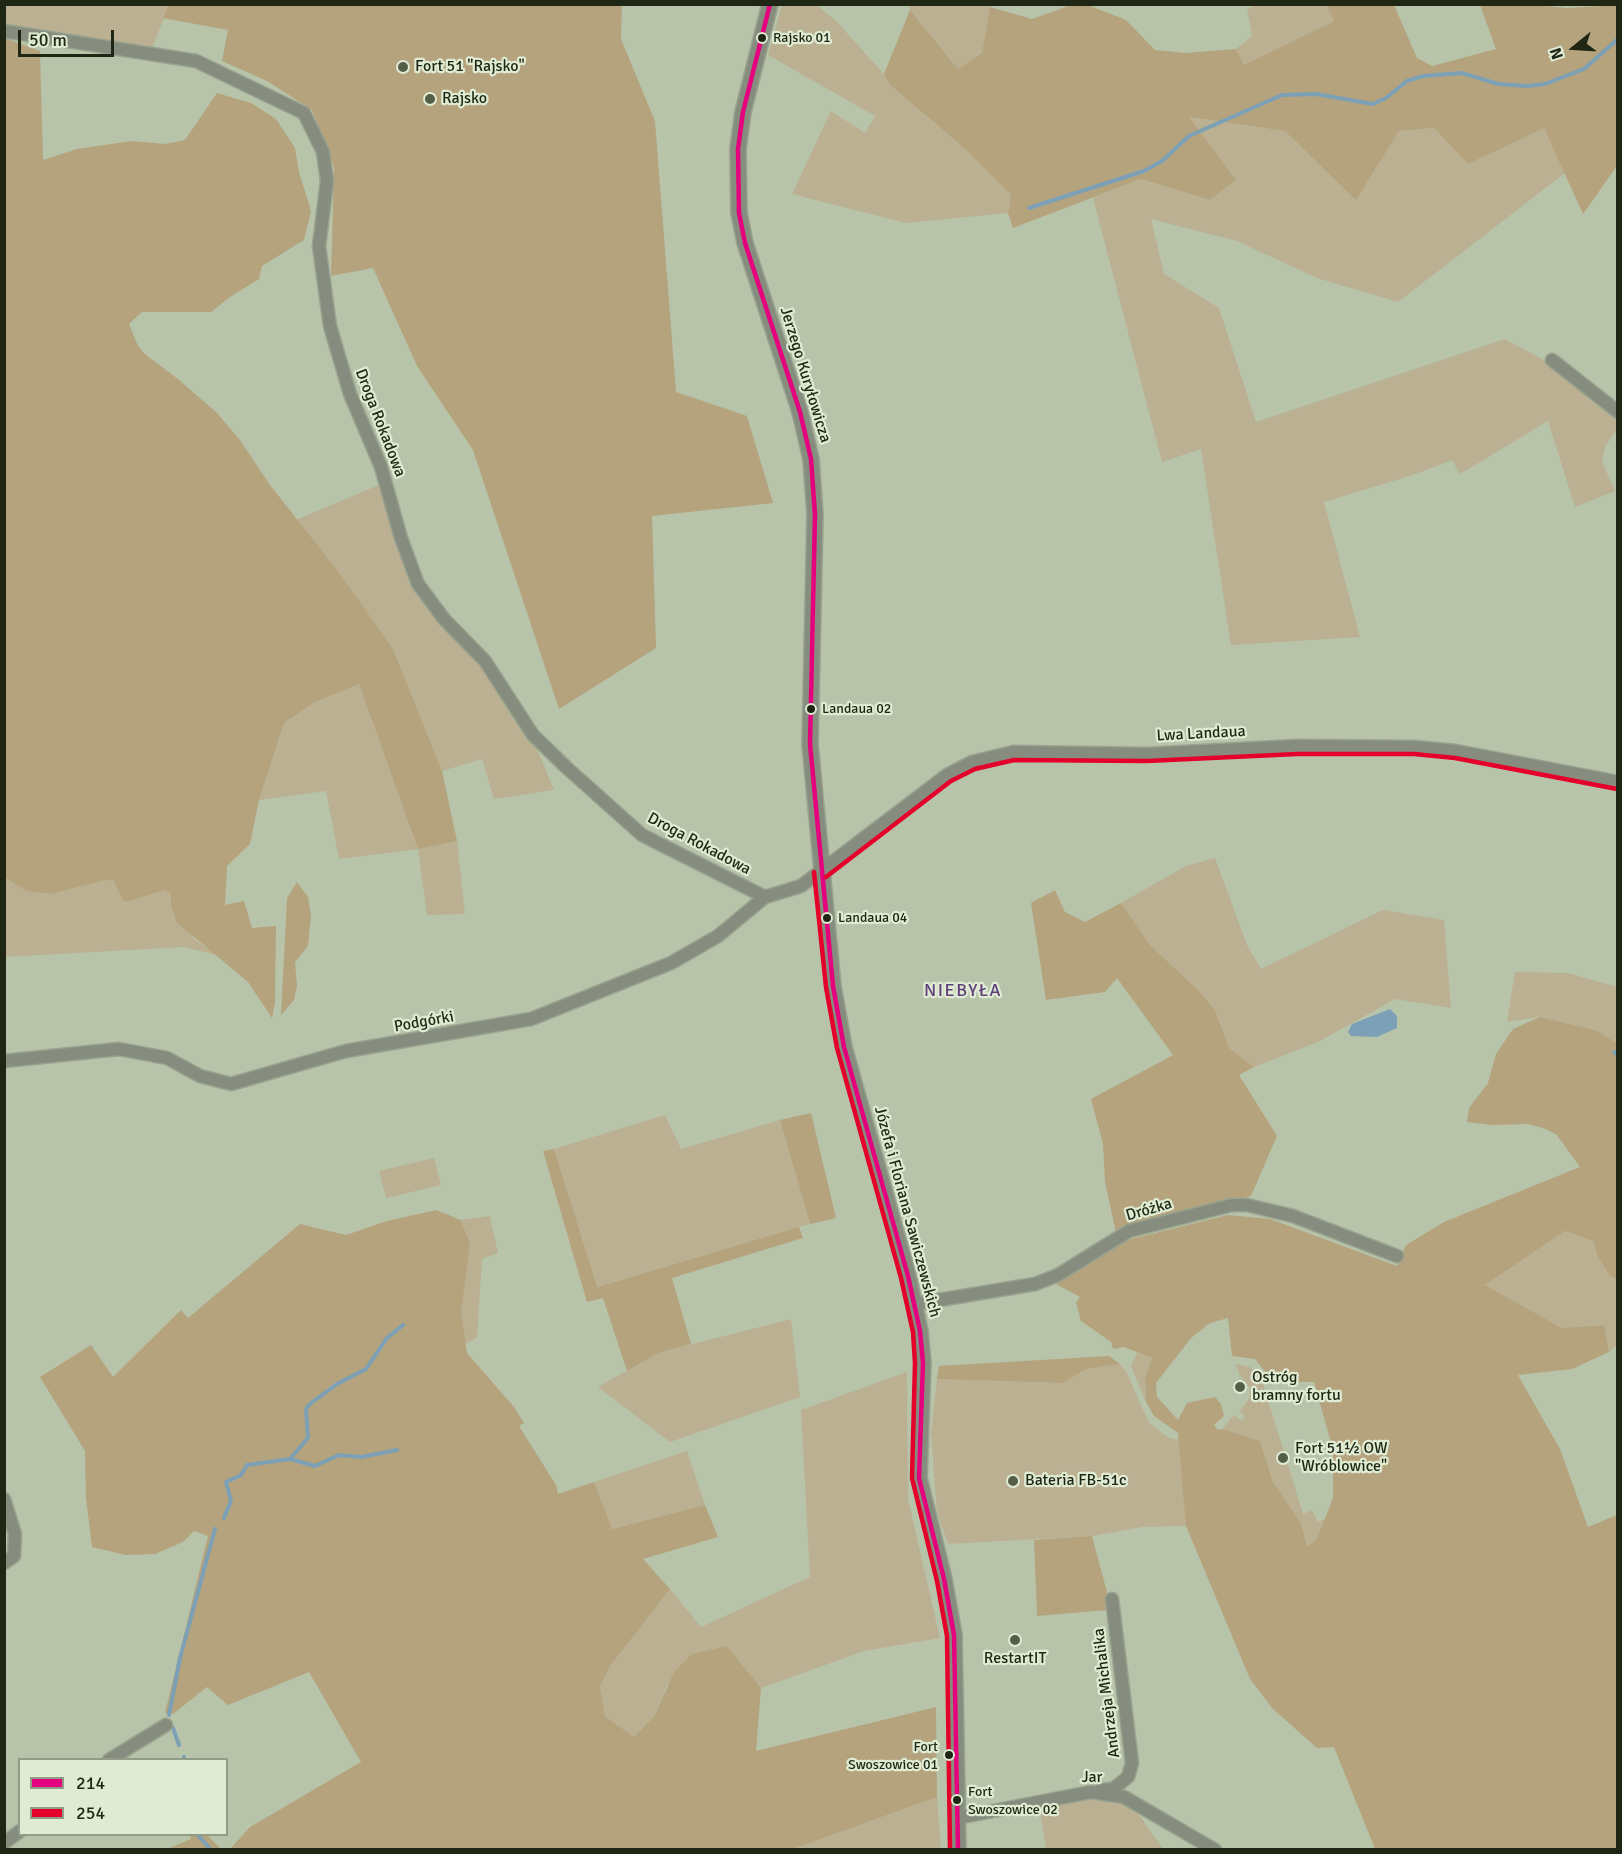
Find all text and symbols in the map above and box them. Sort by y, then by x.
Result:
scale bar [21,18,117,56]
north arrow [1544,18,1604,78]
text: 50 m [29,29,67,51]
place label: Rajsko 01 [773,30,831,46]
marker: Rajsko 01 [756,32,768,44]
text: N [1546,45,1568,62]
place label: Fort 51 "Rajsko" [415,57,525,77]
marker: Fort 51 "Rajsko" [396,60,410,74]
place label: Rajsko [442,89,487,109]
marker: Rajsko [423,92,437,106]
street label: Jerzego Kuryłowicza [775,305,835,445]
street label: Droga Rokadowa [351,366,409,480]
place label: Landaua 02 [822,701,891,717]
marker: Landaua 02 [805,703,817,715]
street label: Lwa Landaua [1156,722,1246,746]
street label: Droga Rokadowa [644,809,754,879]
place label: Landaua 04 [838,910,907,926]
marker: Landaua 04 [821,912,833,924]
district label: NIEBYŁA [924,980,1002,1002]
street label: Podgórki [393,1007,455,1037]
street label: Józefa i Floriana Sawiczewskich [870,1104,944,1320]
street label: Dróżka [1124,1194,1174,1226]
place label: Ostróg bramny fortu [1252,1368,1341,1406]
marker: Ostróg bramny fortu [1233,1380,1247,1394]
place label: Fort 51½ OW "Wróblowice" [1295,1439,1388,1477]
marker: Fort 51½ OW "Wróblowice" [1276,1451,1290,1465]
place label: Bateria FB-51c [1025,1471,1127,1491]
marker: Bateria FB-51c [1006,1474,1020,1488]
street label: Andrzeja Michalika [1090,1627,1124,1759]
marker: RestartIT [1008,1633,1022,1647]
place label: RestartIT [984,1649,1046,1669]
place label: Fort Swoszowice 01 [848,1739,938,1772]
marker: Fort Swoszowice 01 [943,1749,955,1761]
legend [18,1758,228,1836]
street label: Jar [1082,1768,1102,1788]
text: 214 [76,1772,105,1794]
place label: Fort Swoszowice 02 [968,1784,1058,1816]
marker: Fort Swoszowice 02 [951,1794,963,1806]
text: 254 [76,1802,105,1824]

